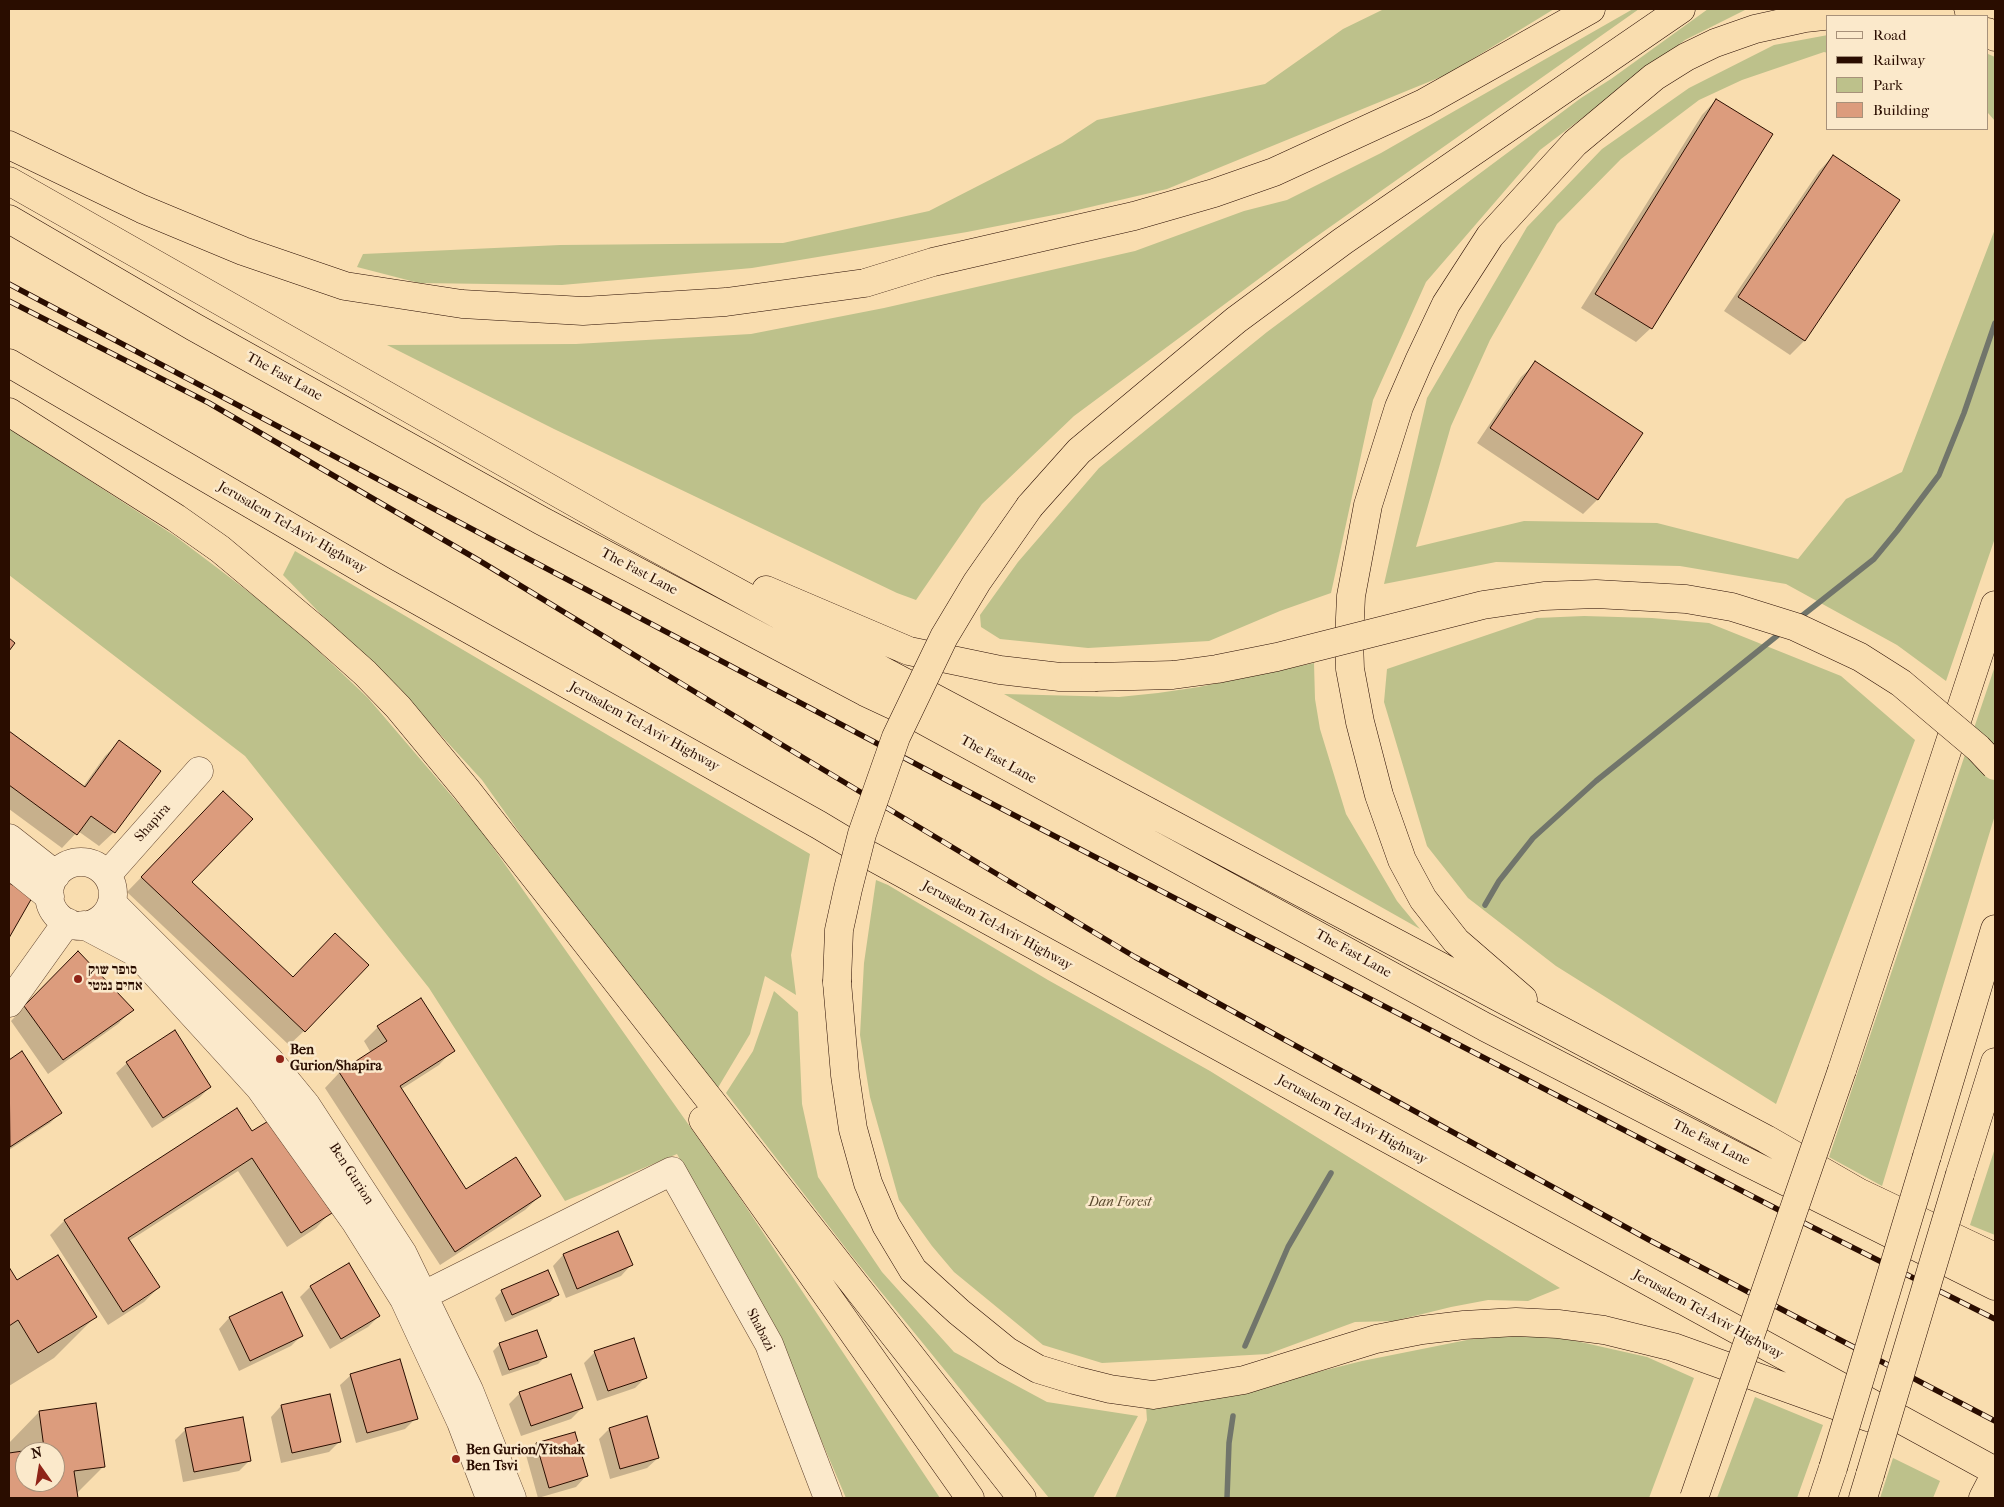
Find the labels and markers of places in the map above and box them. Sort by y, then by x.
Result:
place label: סופר שוק אחים נמטי [88,963,143,996]
marker: סופר שוק אחים נמטי [72,973,84,985]
place label: Ben Gurion/Shapira [290,1043,382,1076]
marker: Ben Gurion/Shapira [274,1053,286,1065]
place label: Ben Gurion/Yitshak Ben Tsvi [466,1443,585,1475]
marker: Ben Gurion/Yitshak Ben Tsvi [450,1453,462,1465]

